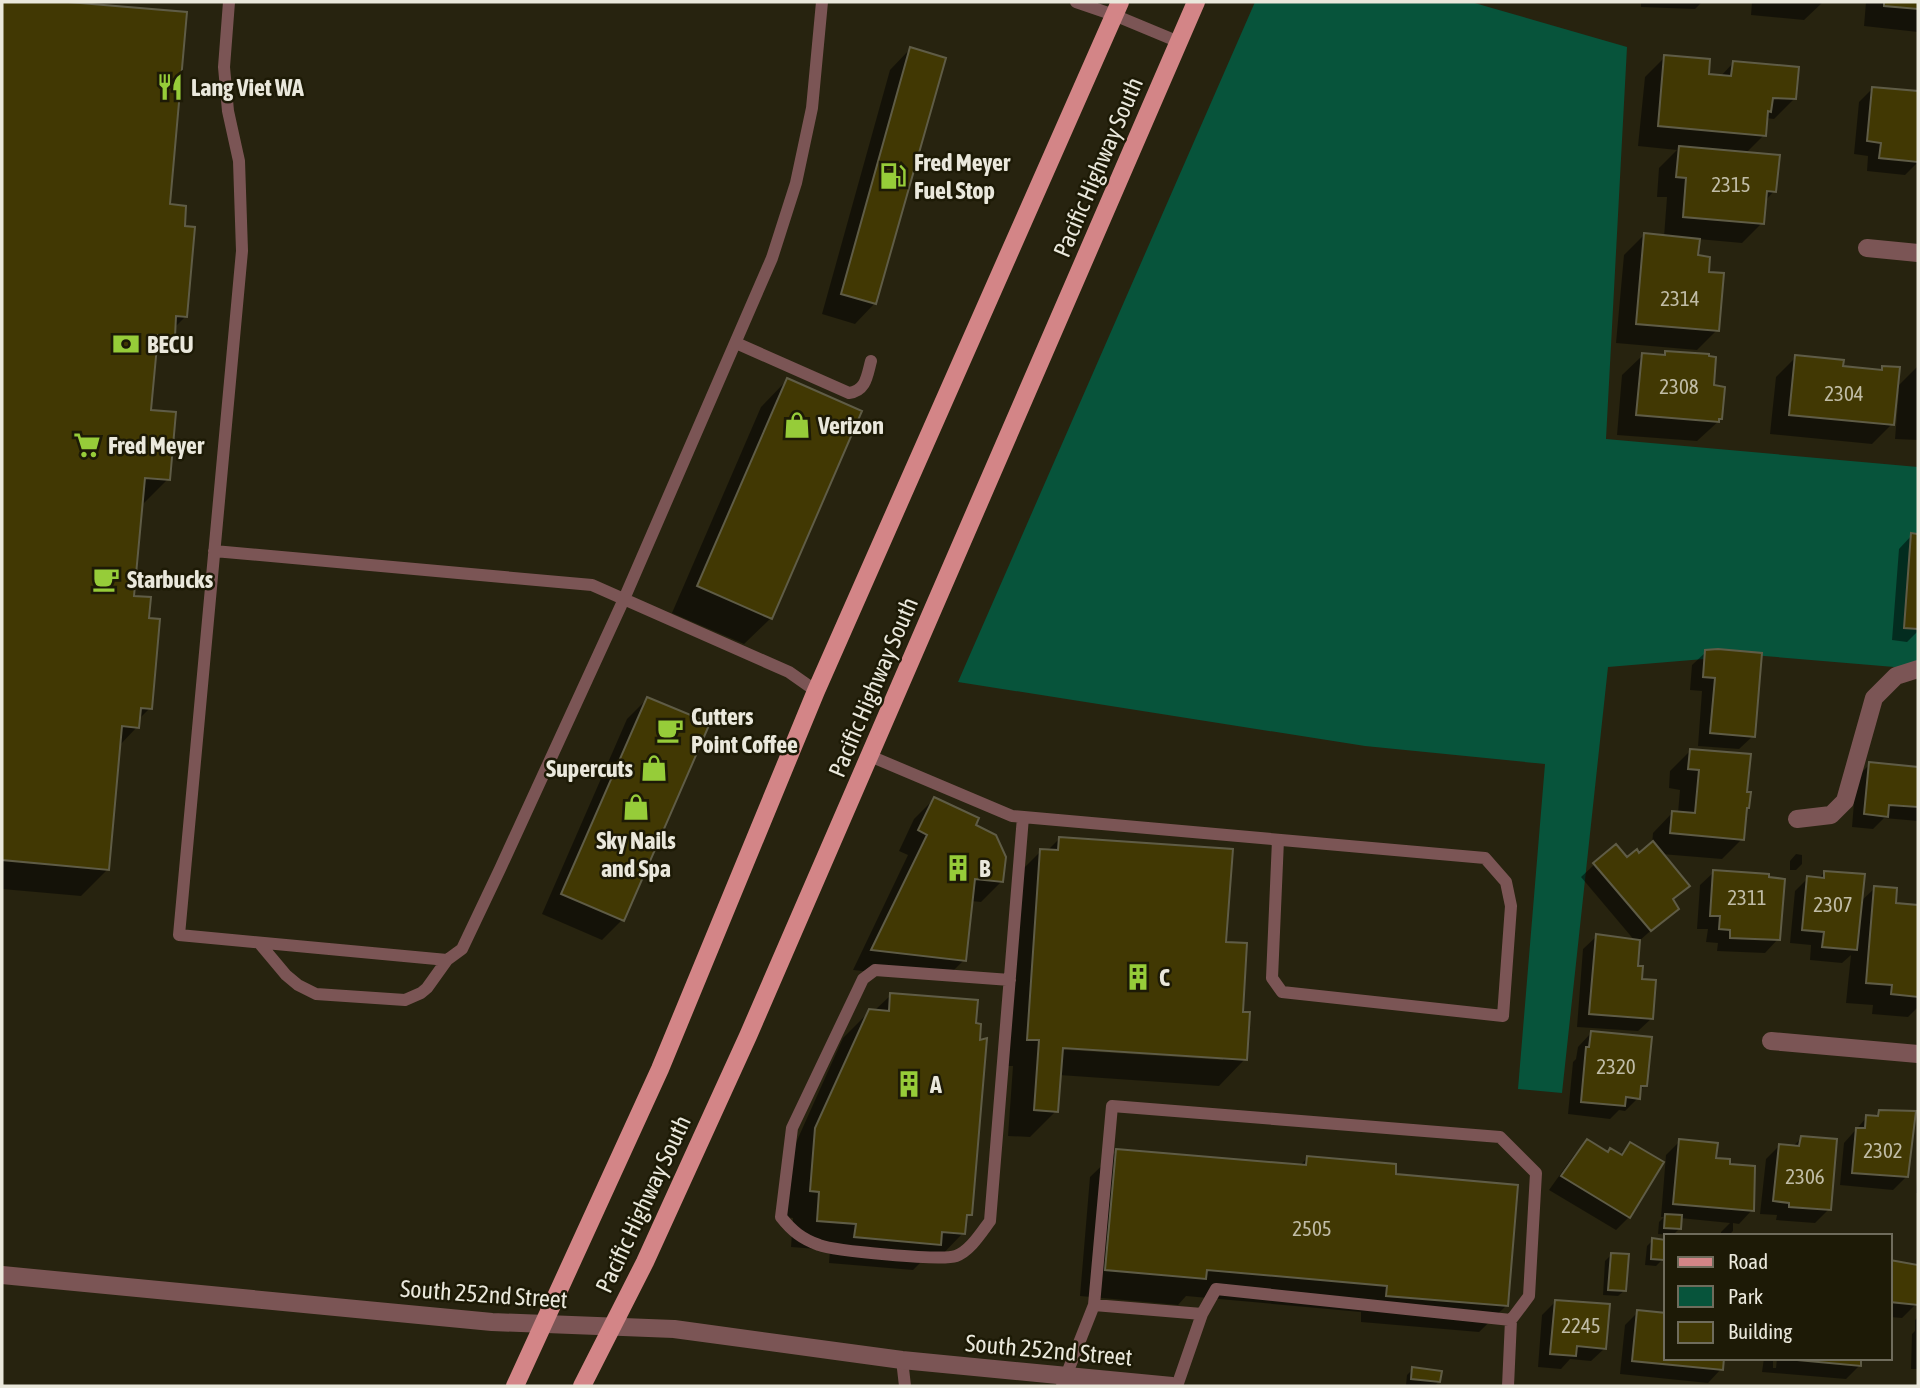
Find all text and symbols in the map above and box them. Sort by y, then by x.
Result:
restaurant icon: Lang Viet WA [155,72,185,102]
street label: Pacific Highway South [1048,73,1148,261]
place label: Lang Viet WA [191,74,304,101]
place label: Fred Meyer Fuel Stop [914,149,1011,204]
fuel station icon: Fred Meyer Fuel Stop [878,161,908,191]
house number: 2315 [1711,172,1751,196]
house number: 2314 [1660,286,1700,310]
bank icon: BECU [111,329,141,359]
place label: BECU [147,331,194,358]
house number: 2308 [1659,374,1699,398]
house number: 2304 [1824,381,1864,405]
shop icon: Verizon [782,410,812,440]
place label: Verizon [817,412,884,439]
supermarket icon: Fred Meyer [72,430,102,460]
place label: Fred Meyer [108,432,205,459]
cafe icon: Starbucks [91,564,121,594]
place label: Starbucks [127,566,214,593]
street label: Pacific Highway South [823,593,923,781]
place label: Cutters Point Coffee [691,703,798,758]
cafe icon: Cutters Point Coffee [655,715,685,745]
shop icon: Supercuts [639,753,669,783]
place label: Supercuts [546,755,634,782]
shop icon: Sky Nails and Spa [621,792,651,822]
place label: Sky Nails and Spa [596,827,676,882]
building icon: B [943,853,973,883]
place label: B [979,855,991,882]
house number: 2311 [1727,885,1767,909]
house number: 2307 [1813,892,1853,916]
building icon: C [1123,962,1153,992]
place label: C [1159,964,1170,991]
house number: 2320 [1596,1054,1636,1078]
building icon: A [894,1069,924,1099]
place label: A [929,1071,942,1098]
street label: Pacific Highway South [590,1111,696,1297]
house number: 2302 [1863,1138,1903,1162]
house number: 2306 [1785,1164,1825,1188]
house number: 2505 [1292,1216,1332,1240]
legend [1664,1234,1892,1360]
text: Road [1728,1249,1768,1273]
street label: South 252nd Street [399,1275,569,1313]
text: Park [1728,1284,1763,1308]
house number: 2245 [1561,1313,1601,1337]
text: Building [1728,1319,1792,1343]
street label: South 252nd Street [964,1329,1134,1371]

